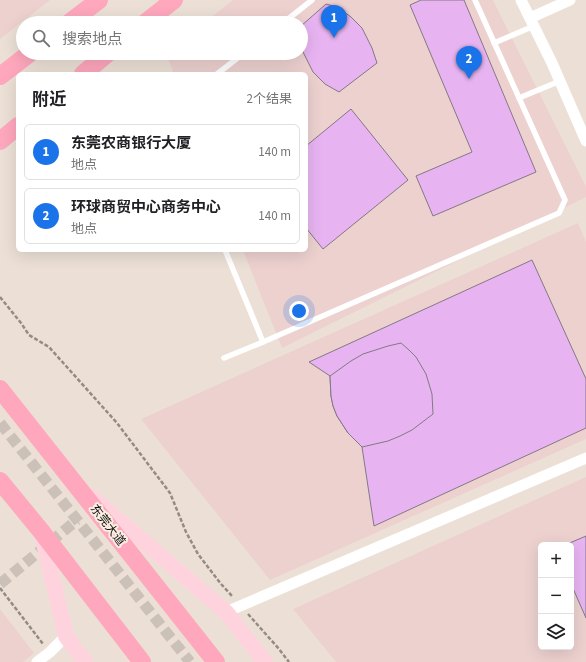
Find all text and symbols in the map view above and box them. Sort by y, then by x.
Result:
pin: 1 [321,5,347,38]
search box [16,16,308,60]
icon: search [30,27,52,49]
text: 搜索地点 [62,29,122,50]
pin: 2 [456,46,482,79]
text: 附近 [32,88,66,112]
text: 2个结果 [247,90,292,108]
text: 东莞农商银行大厦 [71,133,191,154]
text: 1 [43,143,49,161]
text: 140 m [258,143,291,161]
text: 地点 [71,156,97,174]
text: 环球商贸中心商务中心 [71,197,221,218]
text: 2 [43,207,49,225]
text: 140 m [258,207,291,225]
text: 地点 [71,220,97,238]
your location [289,301,309,321]
street label: 东莞大道 [86,501,129,549]
map controls [538,542,574,650]
button: + [538,542,574,578]
button: − [538,578,574,614]
button: layers [538,614,574,650]

